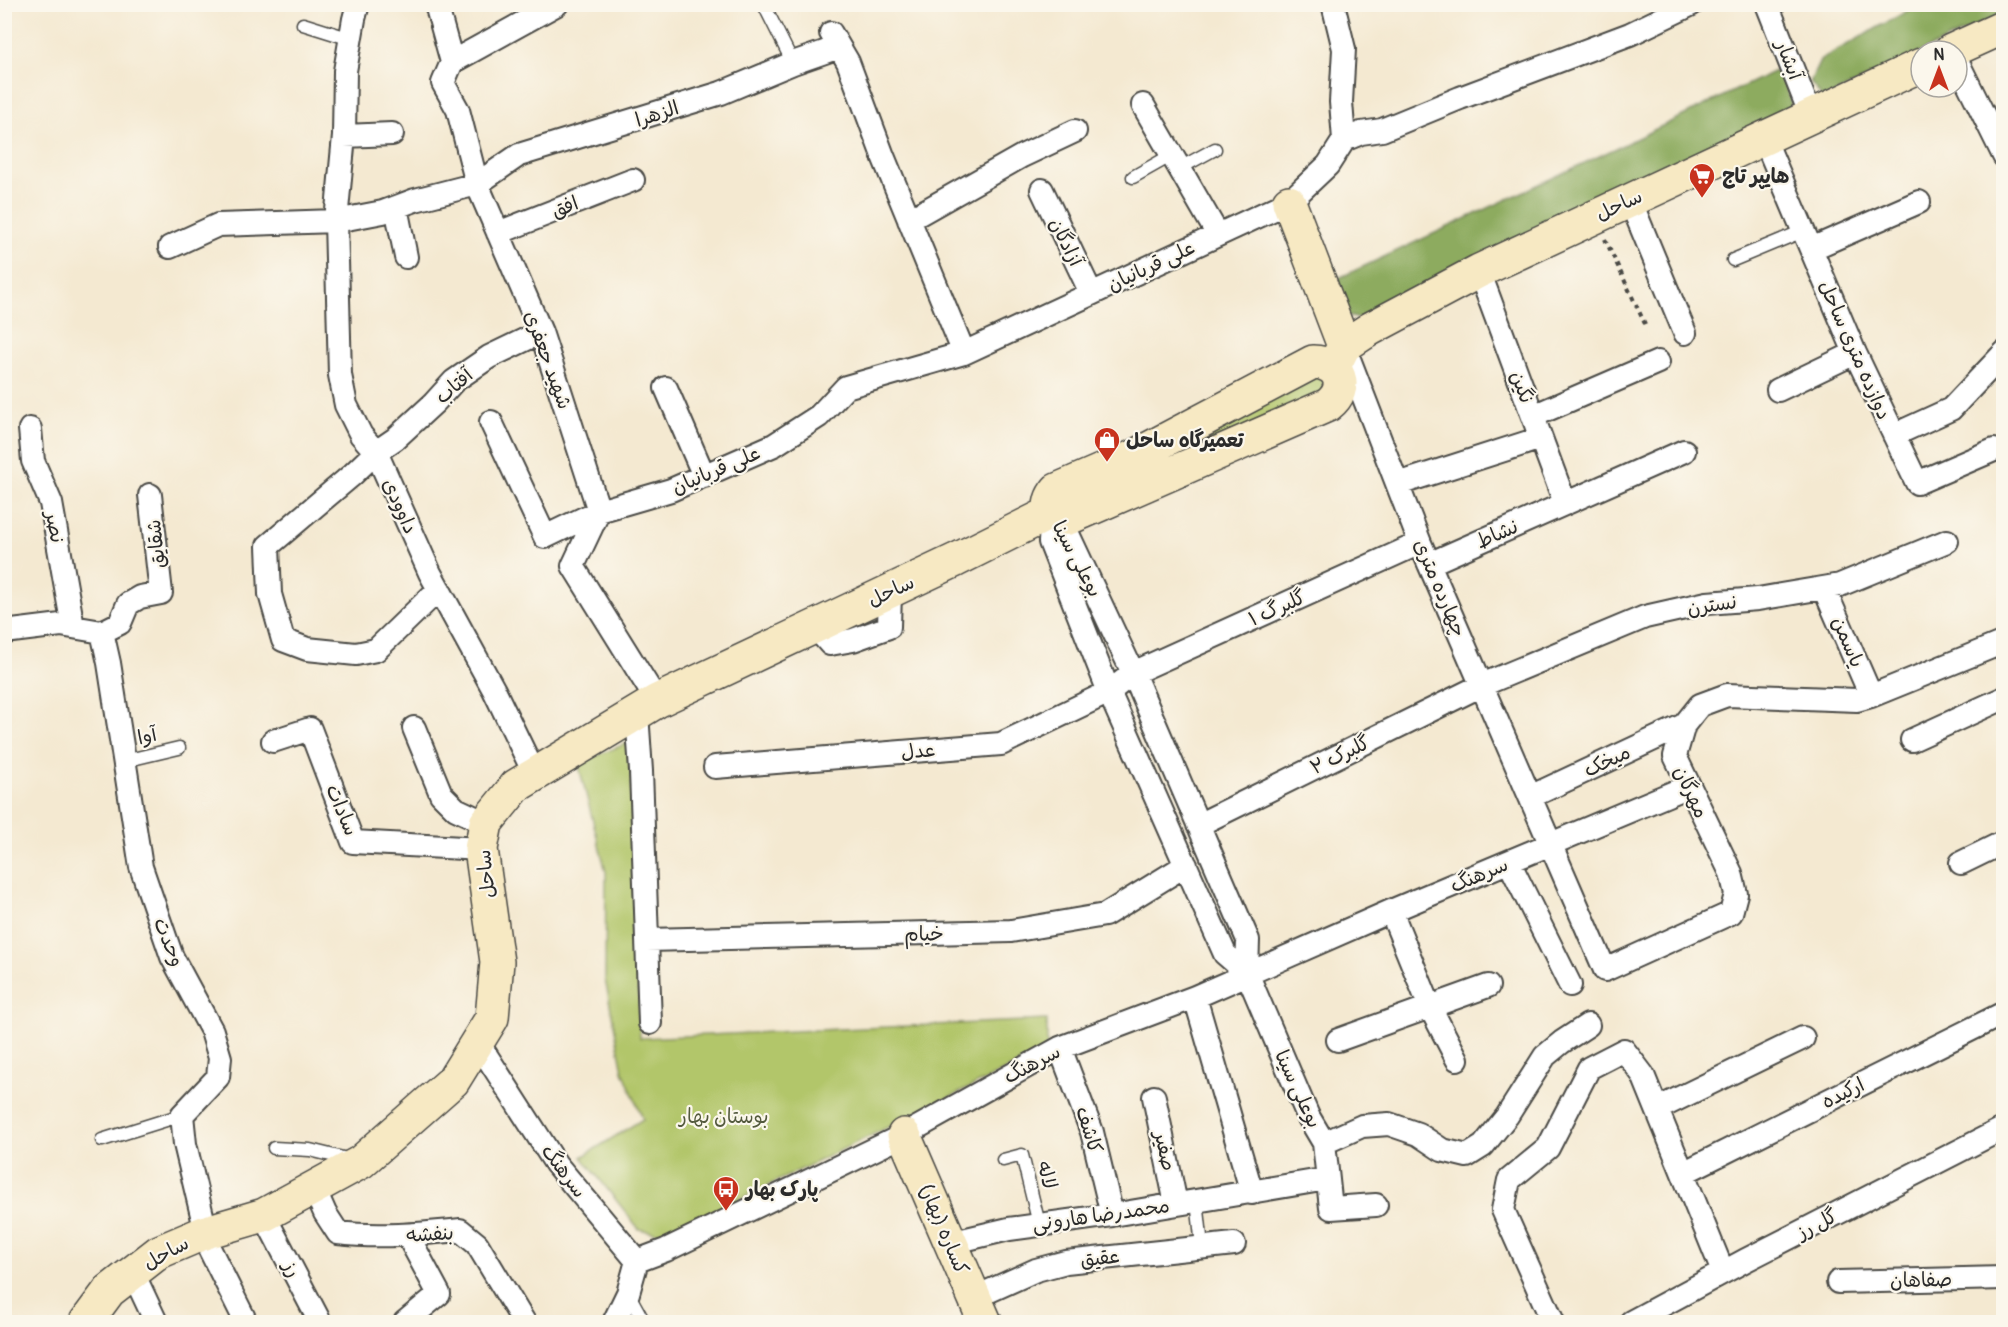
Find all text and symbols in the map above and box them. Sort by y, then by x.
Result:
street label: آبشار [1769,35,1808,84]
north arrow [1909,39,1969,99]
text: N [1934,45,1945,65]
street label: الزهرا [632,95,682,133]
supermarket icon: هایپر تاج [1687,161,1717,199]
place label: هایپر تاج [1722,164,1789,189]
street label: ساحل [1592,183,1646,227]
street label: افق [548,190,582,224]
street label: آزادگان [1044,214,1089,271]
street label: علی قربانیان [1103,235,1199,297]
street label: دوازده متری ساحل [1813,277,1897,423]
street label: شهید جعفری [519,307,577,413]
street label: آفتاب [430,362,479,409]
street label: نگین [1505,368,1539,406]
shop icon: تعمیرگاه ساحل [1092,425,1122,463]
place label: تعمیرگاه ساحل [1126,428,1245,453]
street label: علی قربانیان [668,440,764,500]
street label: داوودی [377,474,423,538]
street label: نصر [40,507,70,545]
street label: نشاط [1472,514,1522,554]
street label: بوعلی سینا [1046,516,1108,602]
street label: شقایق [141,518,171,570]
street label: چهارده متری [1408,535,1472,641]
street label: ساحل [864,569,918,613]
street label: گلبرگ ۱ [1245,584,1309,632]
street label: نسترن [1686,589,1738,621]
street label: یاسمن [1826,613,1870,671]
street label: آوا [135,721,160,750]
street label: گلبرک ۲ [1306,730,1374,780]
street label: عدل [900,737,936,765]
street label: میخک [1580,739,1634,783]
street label: مهرگان [1668,762,1714,822]
street label: سادات [320,781,364,839]
street label: ساحل [471,849,501,899]
street label: سرهنگ [1446,852,1512,898]
street label: وحدت [148,914,190,970]
street label: خیام [904,921,944,949]
street label: سرهنگ [999,1039,1065,1089]
street label: بوعلی سینا [1269,1046,1327,1132]
street label: ارکیده [1817,1072,1869,1114]
street label: کاشف [1070,1103,1108,1157]
park label: بوستان بهار [677,1104,769,1129]
street label: صفیر [1148,1127,1181,1173]
street label: سرهنگ [536,1139,592,1203]
street label: لاله [1031,1158,1063,1192]
bus stop icon: پارک بهار [711,1174,741,1212]
place label: پارک بهار [744,1177,818,1202]
street label: کساره (بهار) [914,1180,974,1278]
street label: محمدرضا هارونی [1031,1193,1171,1237]
street label: گل رز [1791,1203,1842,1246]
street label: بنفشه [406,1220,454,1248]
street label: ساحل [139,1230,193,1276]
street label: عقیق [1079,1244,1121,1272]
street label: رز [276,1255,307,1281]
street label: صفاهان [1890,1267,1952,1293]

